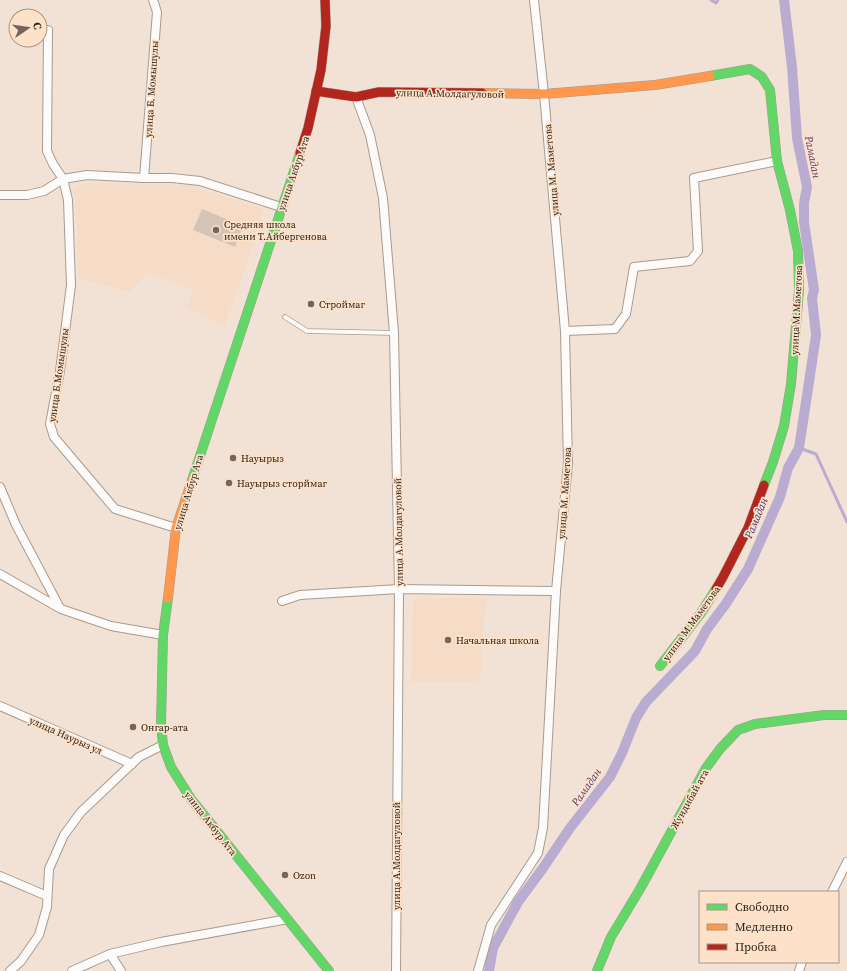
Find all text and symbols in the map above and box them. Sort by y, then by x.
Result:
north arrow [8,8,48,48]
text: С [29,21,45,31]
street label: улица Б. Момышулы [142,40,161,138]
street label: улица А.Молдагуловой [396,86,505,101]
street label: улица М. Маметова [541,123,562,216]
street label: улица Акбур Ата [275,133,313,212]
water label: Рамадан [801,134,824,180]
place label: Средняя школа имени Т.Айбергенова [224,218,328,243]
marker: Средняя школа имени Т.Айбергенова [211,225,221,235]
street label: улица М.Маметова [788,264,805,355]
place label: Строймаг [319,298,365,311]
marker: Строймаг [306,299,316,309]
street label: улица Б.Момышулы [45,327,72,423]
street label: улица М. Маметова [555,446,574,539]
street label: улица Акбур Ата [171,452,206,531]
place label: Науырыз [241,452,284,465]
marker: Науырыз [228,453,238,463]
place label: Науырыз сторймаг [237,477,327,490]
street label: улица А.Молдагуловой [391,477,406,586]
marker: Науырыз сторймаг [224,478,234,488]
water label: Рамадан [741,495,772,542]
street label: улица М.Маметова [660,582,724,663]
place label: Начальная школа [456,634,540,647]
marker: Начальная школа [443,635,453,645]
street label: улица Наурыз ул [27,714,105,757]
place label: Онгар-ата [141,721,189,734]
marker: Онгар-ата [128,722,138,732]
water label: Рамадан [567,765,605,810]
street label: Жундибай ата [668,766,712,832]
street label: улица Акбур Ата [181,789,240,859]
street label: улица А.Молдагуловой [390,801,403,910]
place label: Ozon [293,869,316,882]
marker: Ozon [280,870,290,880]
legend [699,891,839,963]
text: Свободно [735,899,790,915]
text: Медленно [735,919,793,935]
text: Пробка [735,939,778,955]

